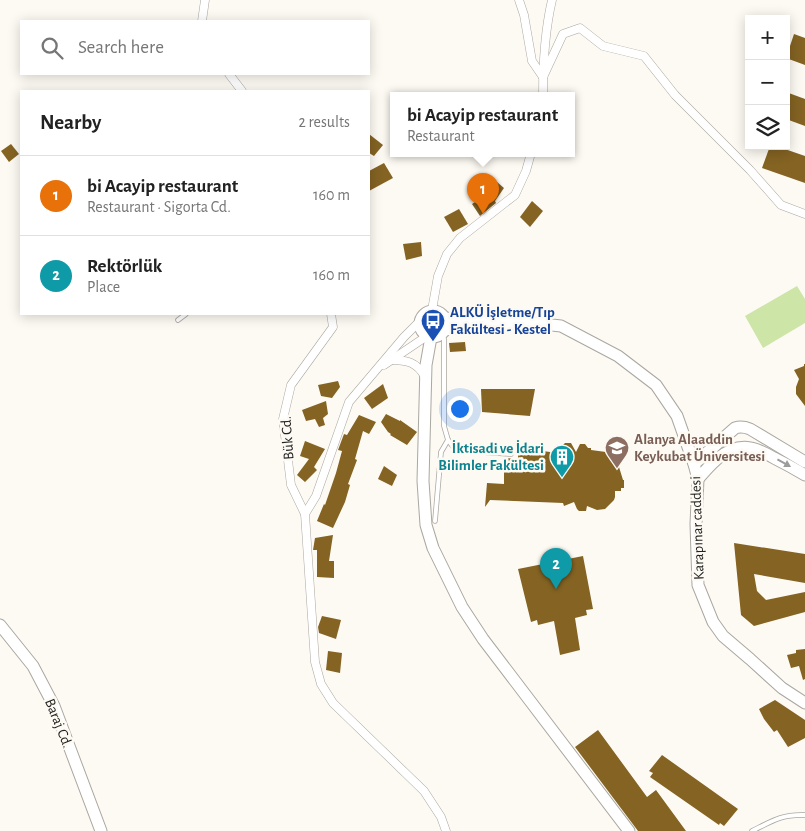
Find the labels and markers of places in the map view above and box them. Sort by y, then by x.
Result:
pin: 1 [467,173,499,214]
place label: ALKÜ İşletme/Tıp Fakültesi - Kestel [450,304,555,337]
bus stop icon: ALKÜ İşletme/Tıp Fakültesi - Kestel [420,308,446,342]
place label: Alanya Alaaddin Keykubat Üniversitesi [634,432,765,464]
school or university icon: Alanya Alaaddin Keykubat Üniversitesi [604,435,630,469]
place label: İktisadi ve İdari Bilimler Fakültesi [438,440,544,473]
building icon: İktisadi ve İdari Bilimler Fakültesi [549,444,575,478]
pin: 2 [540,548,572,589]

